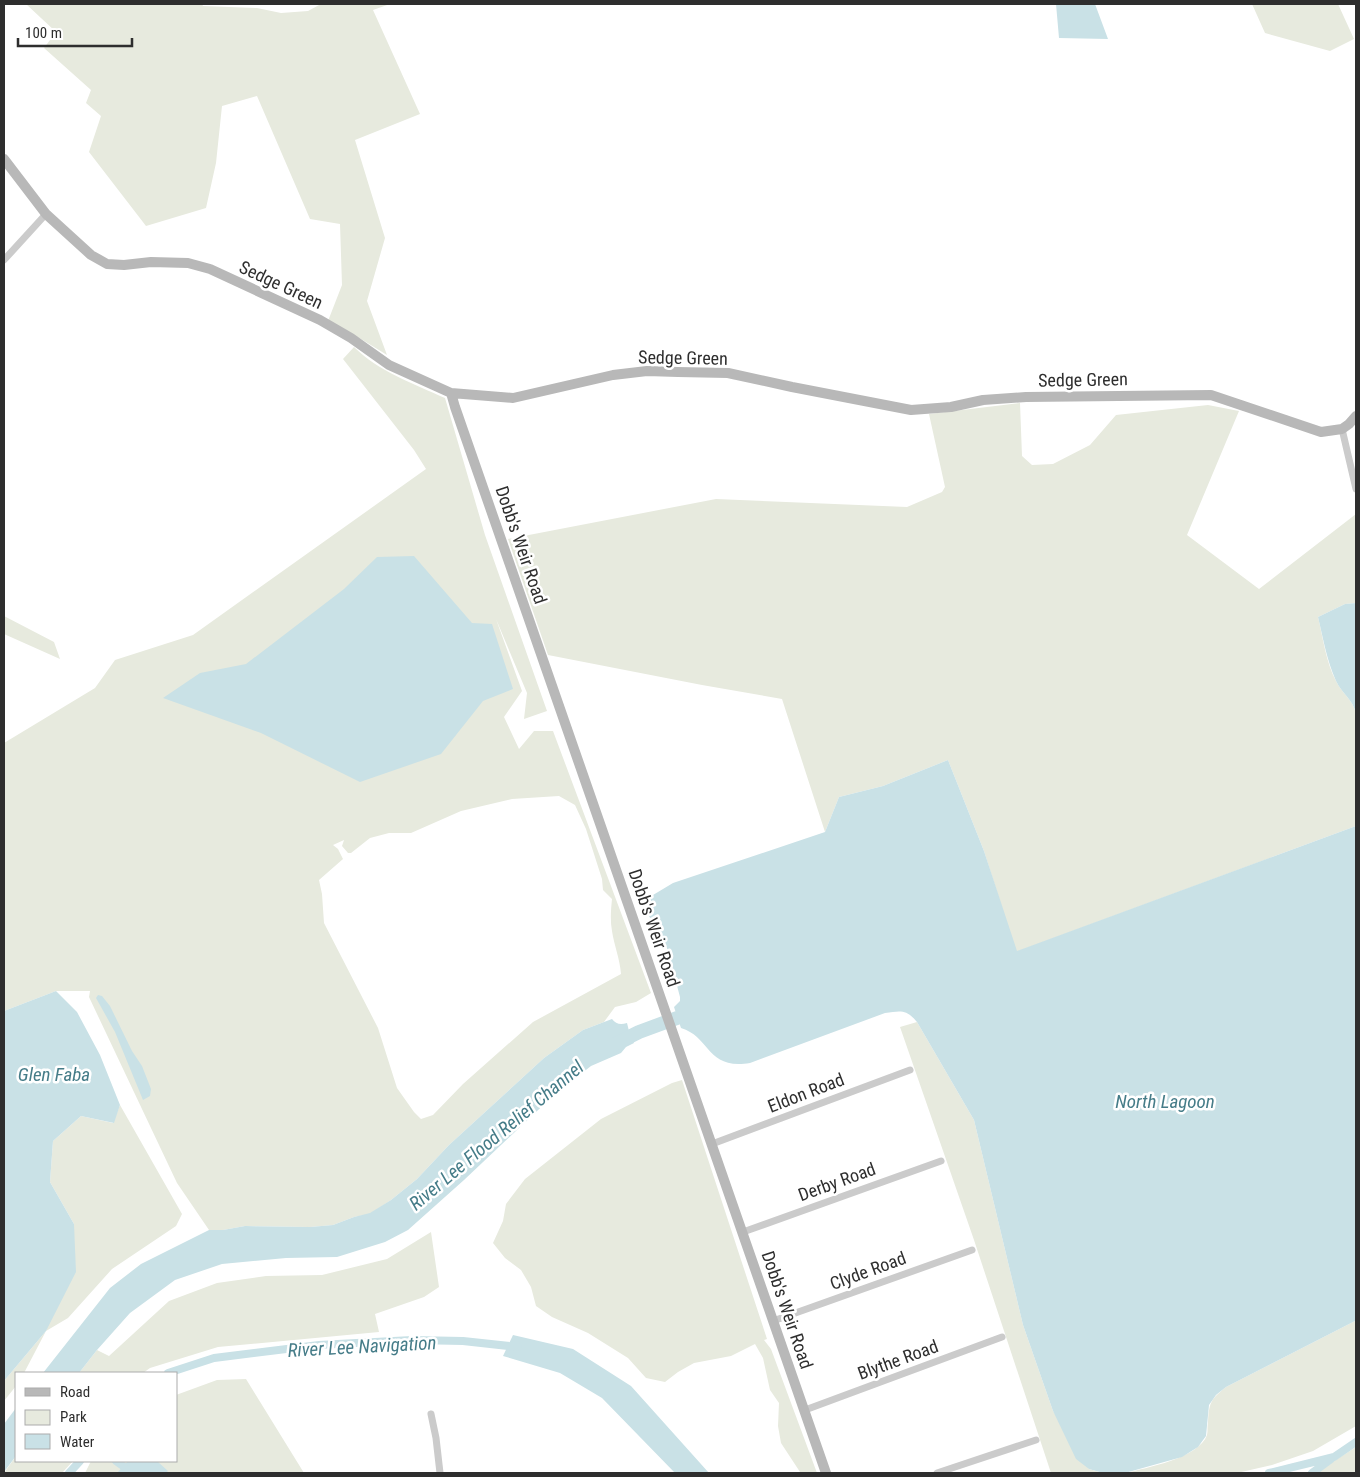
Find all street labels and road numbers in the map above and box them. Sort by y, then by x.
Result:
street label: Sedge Green [236,256,326,313]
street label: Sedge Green [638,346,728,369]
street label: Sedge Green [1038,368,1128,391]
street label: Dobb's Weir Road [491,483,551,607]
street label: Dobb's Weir Road [624,866,684,990]
street label: Eldon Road [765,1068,847,1117]
street label: Derby Road [795,1158,878,1205]
street label: Clyde Road [827,1247,909,1294]
street label: Dobb's Weir Road [757,1248,817,1372]
street label: Blythe Road [855,1335,941,1384]

